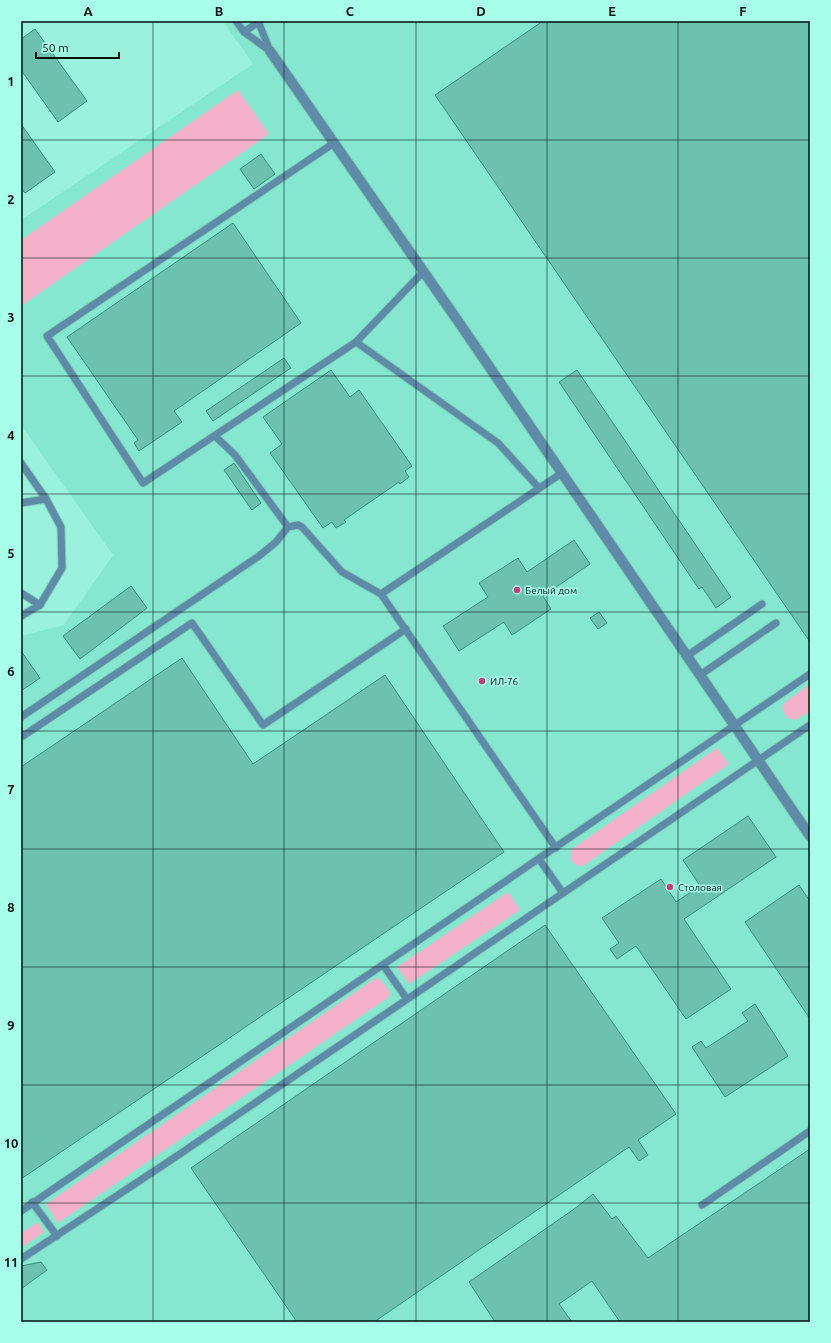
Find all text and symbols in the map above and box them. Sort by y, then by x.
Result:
text: A [83,4,93,18]
text: B [215,4,224,18]
text: C [346,4,355,18]
text: D [476,4,486,18]
text: E [608,4,616,18]
text: F [739,4,747,18]
scale bar [36,34,119,60]
text: 50 m [42,41,69,54]
text: 1 [7,74,15,88]
text: 2 [7,192,15,206]
text: 3 [7,310,15,324]
text: 4 [7,428,15,442]
text: 5 [7,546,15,560]
marker: Белый дом [512,585,522,595]
place label: Белый дом [525,585,577,596]
text: 6 [7,664,15,678]
marker: ИЛ-76 [477,676,487,686]
place label: ИЛ-76 [490,676,519,687]
text: 7 [7,782,15,796]
marker: Столовая [665,882,675,892]
place label: Столовая [678,882,722,893]
text: 8 [7,900,15,914]
text: 9 [7,1018,15,1032]
text: 10 [4,1136,18,1150]
text: 11 [4,1255,18,1269]

